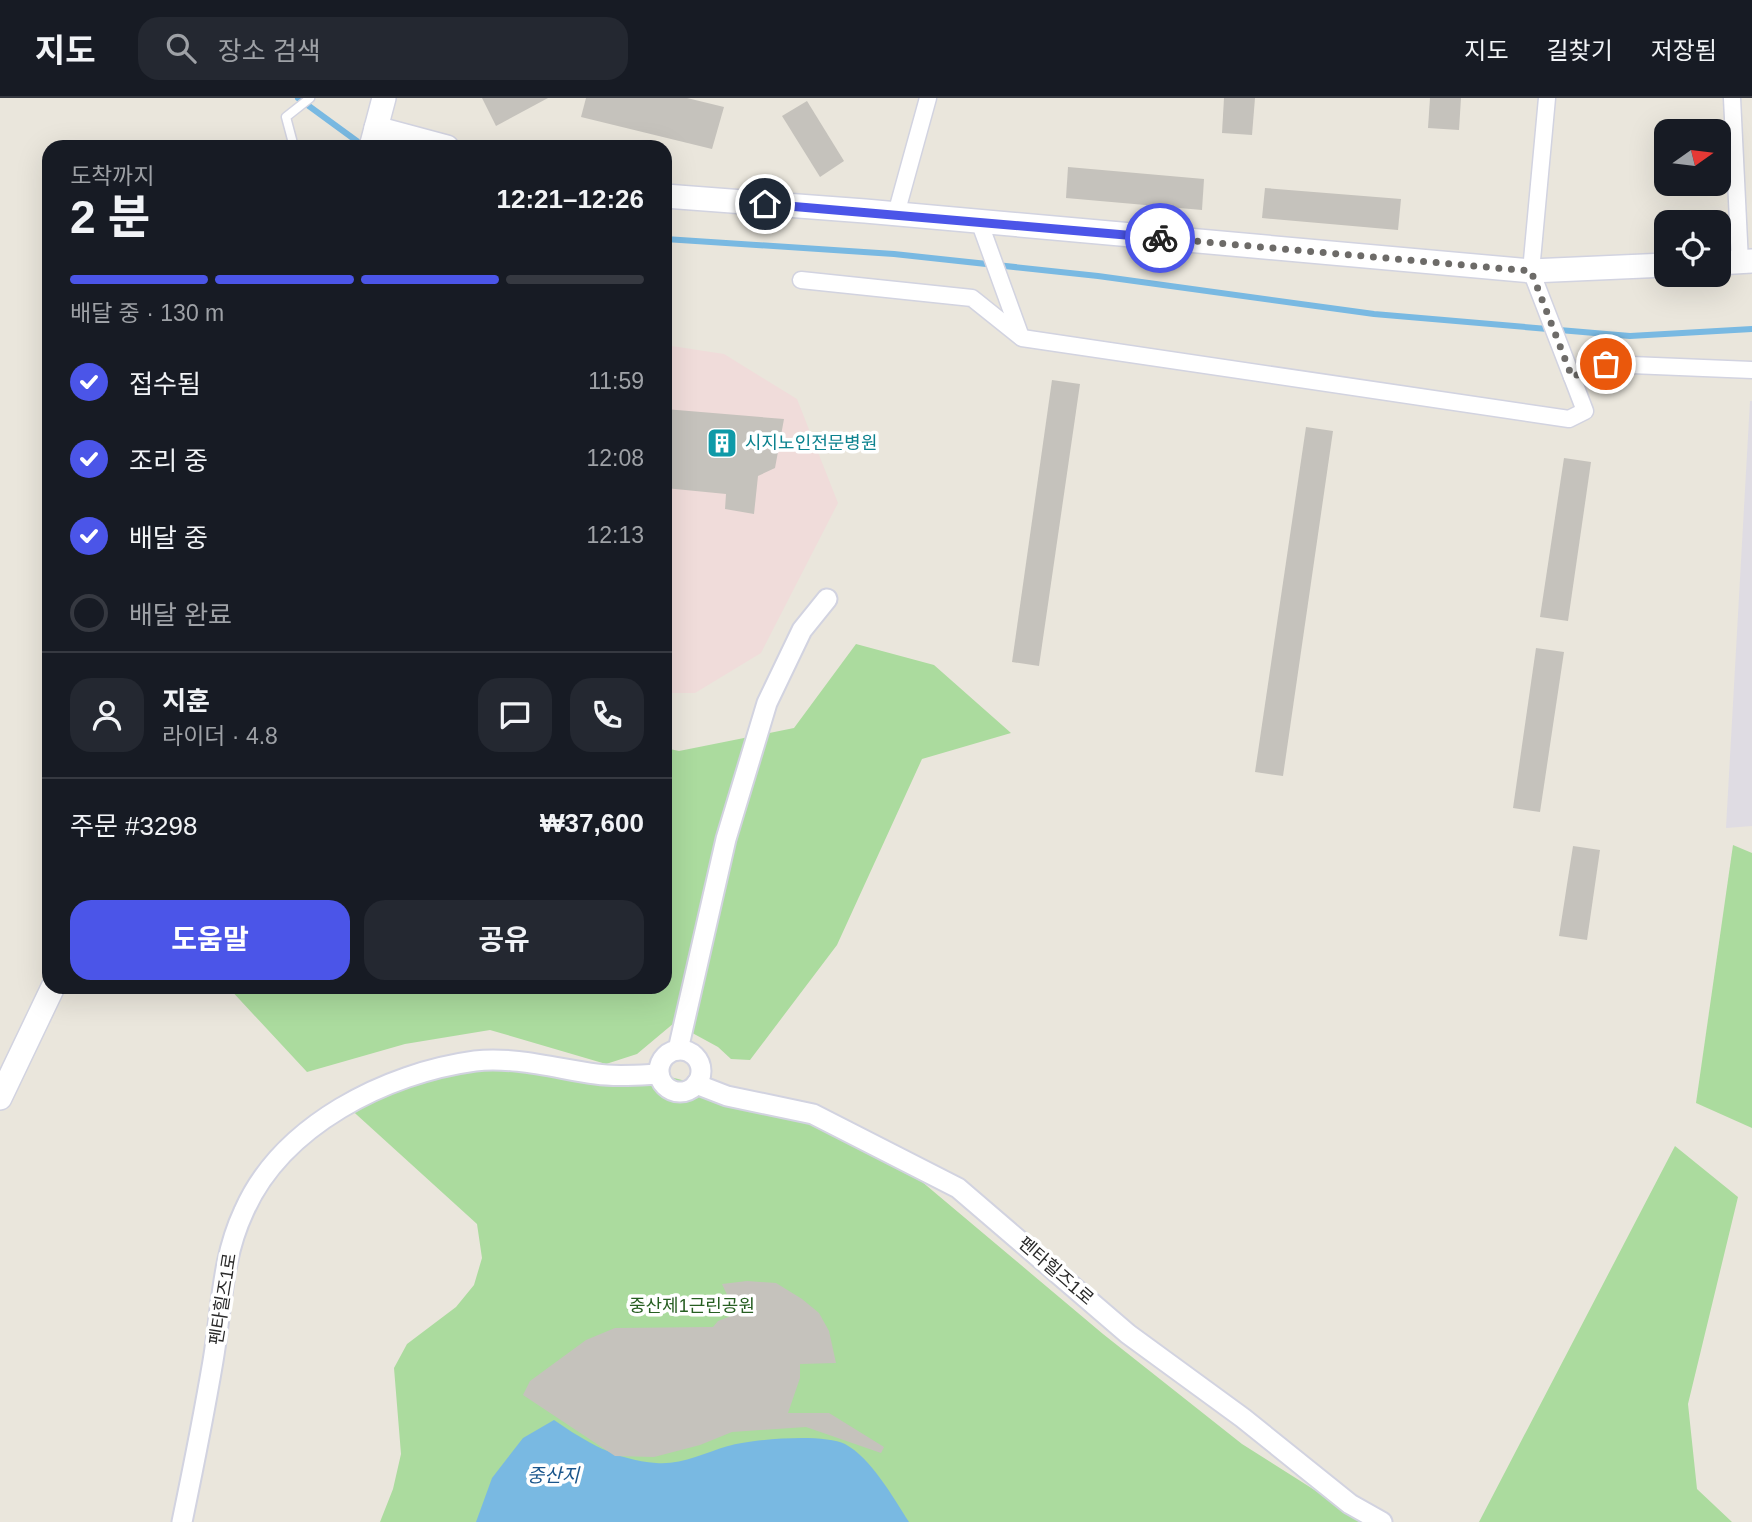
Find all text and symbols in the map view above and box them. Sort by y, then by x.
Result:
search box [138,17,628,80]
icon: search [162,29,200,67]
text: 지도 [35,32,96,69]
text: 장소 검색 [218,36,321,66]
text: 지도 [1464,37,1509,64]
text: 길찾기 [1547,37,1613,64]
text: 저장됨 [1651,37,1717,64]
north arrow [1654,119,1731,196]
map controls [1654,119,1731,287]
text: 도착까지 [70,163,155,189]
pin [735,174,795,234]
text: 12:21–12:26 [497,184,644,214]
icon: home [746,185,784,223]
text: 2 분 [70,191,151,243]
courier [1125,203,1195,273]
button: locate [1654,210,1731,287]
icon: bike [1141,219,1179,257]
text: 배달 중 · 130 m [70,300,224,326]
pin [1576,334,1636,394]
icon: bag [1587,345,1625,383]
icon: check [70,363,108,401]
text: 11:59 [588,368,644,394]
text: 접수됨 [129,369,201,399]
building icon: 시지노인전문병원 [705,426,739,460]
place label: 시지노인전문병원 [745,433,877,453]
icon: check [70,440,108,478]
text: 12:08 [586,445,644,471]
text: 조리 중 [129,446,208,476]
icon: check [70,517,108,555]
text: 12:13 [586,522,644,548]
text: 배달 중 [129,523,208,553]
text: 배달 완료 [129,600,232,630]
button: person [70,678,144,752]
button: chat [478,678,552,752]
button: phone [570,678,644,752]
text: 지훈 [162,686,210,716]
text: 라이더 · 4.8 [162,723,278,749]
text: ₩37,600 [540,808,644,838]
text: 주문 #3298 [70,811,197,841]
button: 도움말 [70,900,350,980]
button: 공유 [364,900,644,980]
street label: 펜타힐즈1로 [1014,1233,1098,1309]
street label: 펜타힐즈1로 [206,1252,240,1346]
park label: 중산제1근린공원 [629,1296,755,1316]
water label: 중산지 [527,1465,581,1486]

